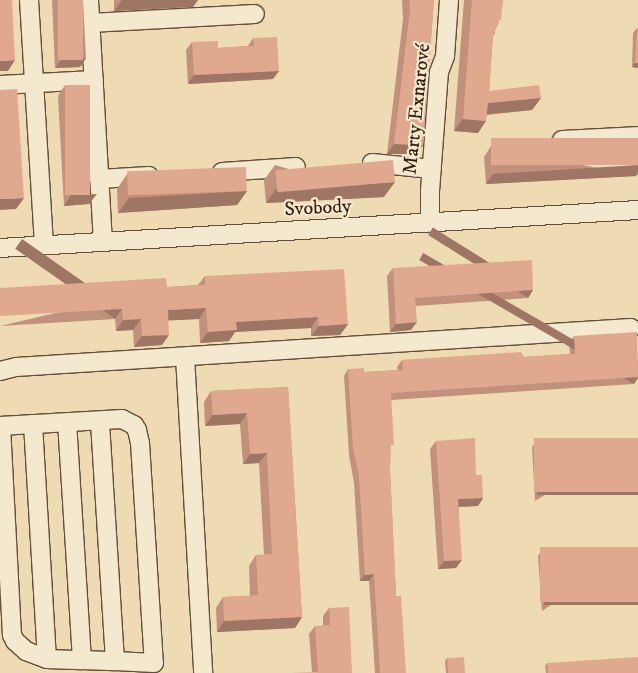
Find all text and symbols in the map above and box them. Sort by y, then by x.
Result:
street label: Marty Exnarové [398,42,436,176]
street label: Svobody [284,194,352,222]

